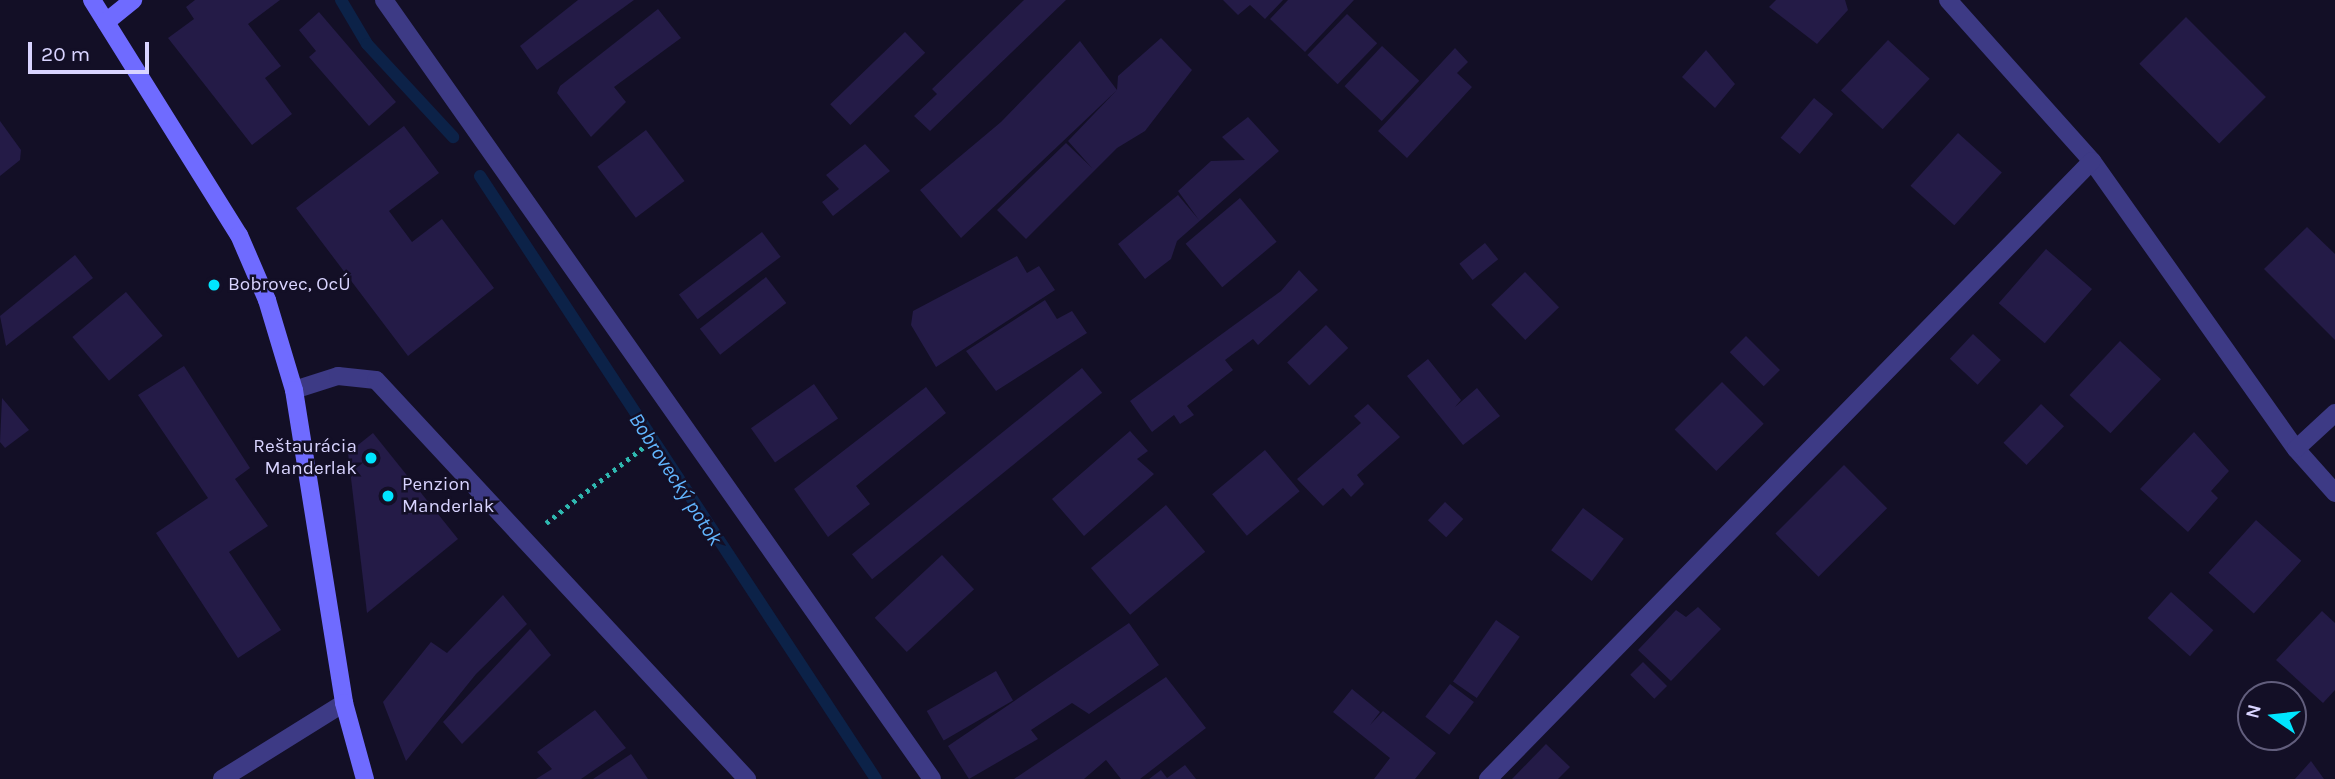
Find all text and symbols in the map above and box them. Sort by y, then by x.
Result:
scale bar [32,28,152,72]
text: 20 m [41,42,90,66]
place label: Bobrovec, OcÚ [228,274,351,296]
marker: Bobrovec, OcÚ [206,277,222,293]
water label: Bobrovecký potok [624,408,728,550]
place label: Reštaurácia Manderlak [253,436,357,480]
marker: Reštaurácia Manderlak [363,450,379,466]
place label: Penzion Manderlak [402,474,494,518]
marker: Penzion Manderlak [380,488,396,504]
north arrow [2237,681,2307,751]
text: N [2241,702,2266,721]

